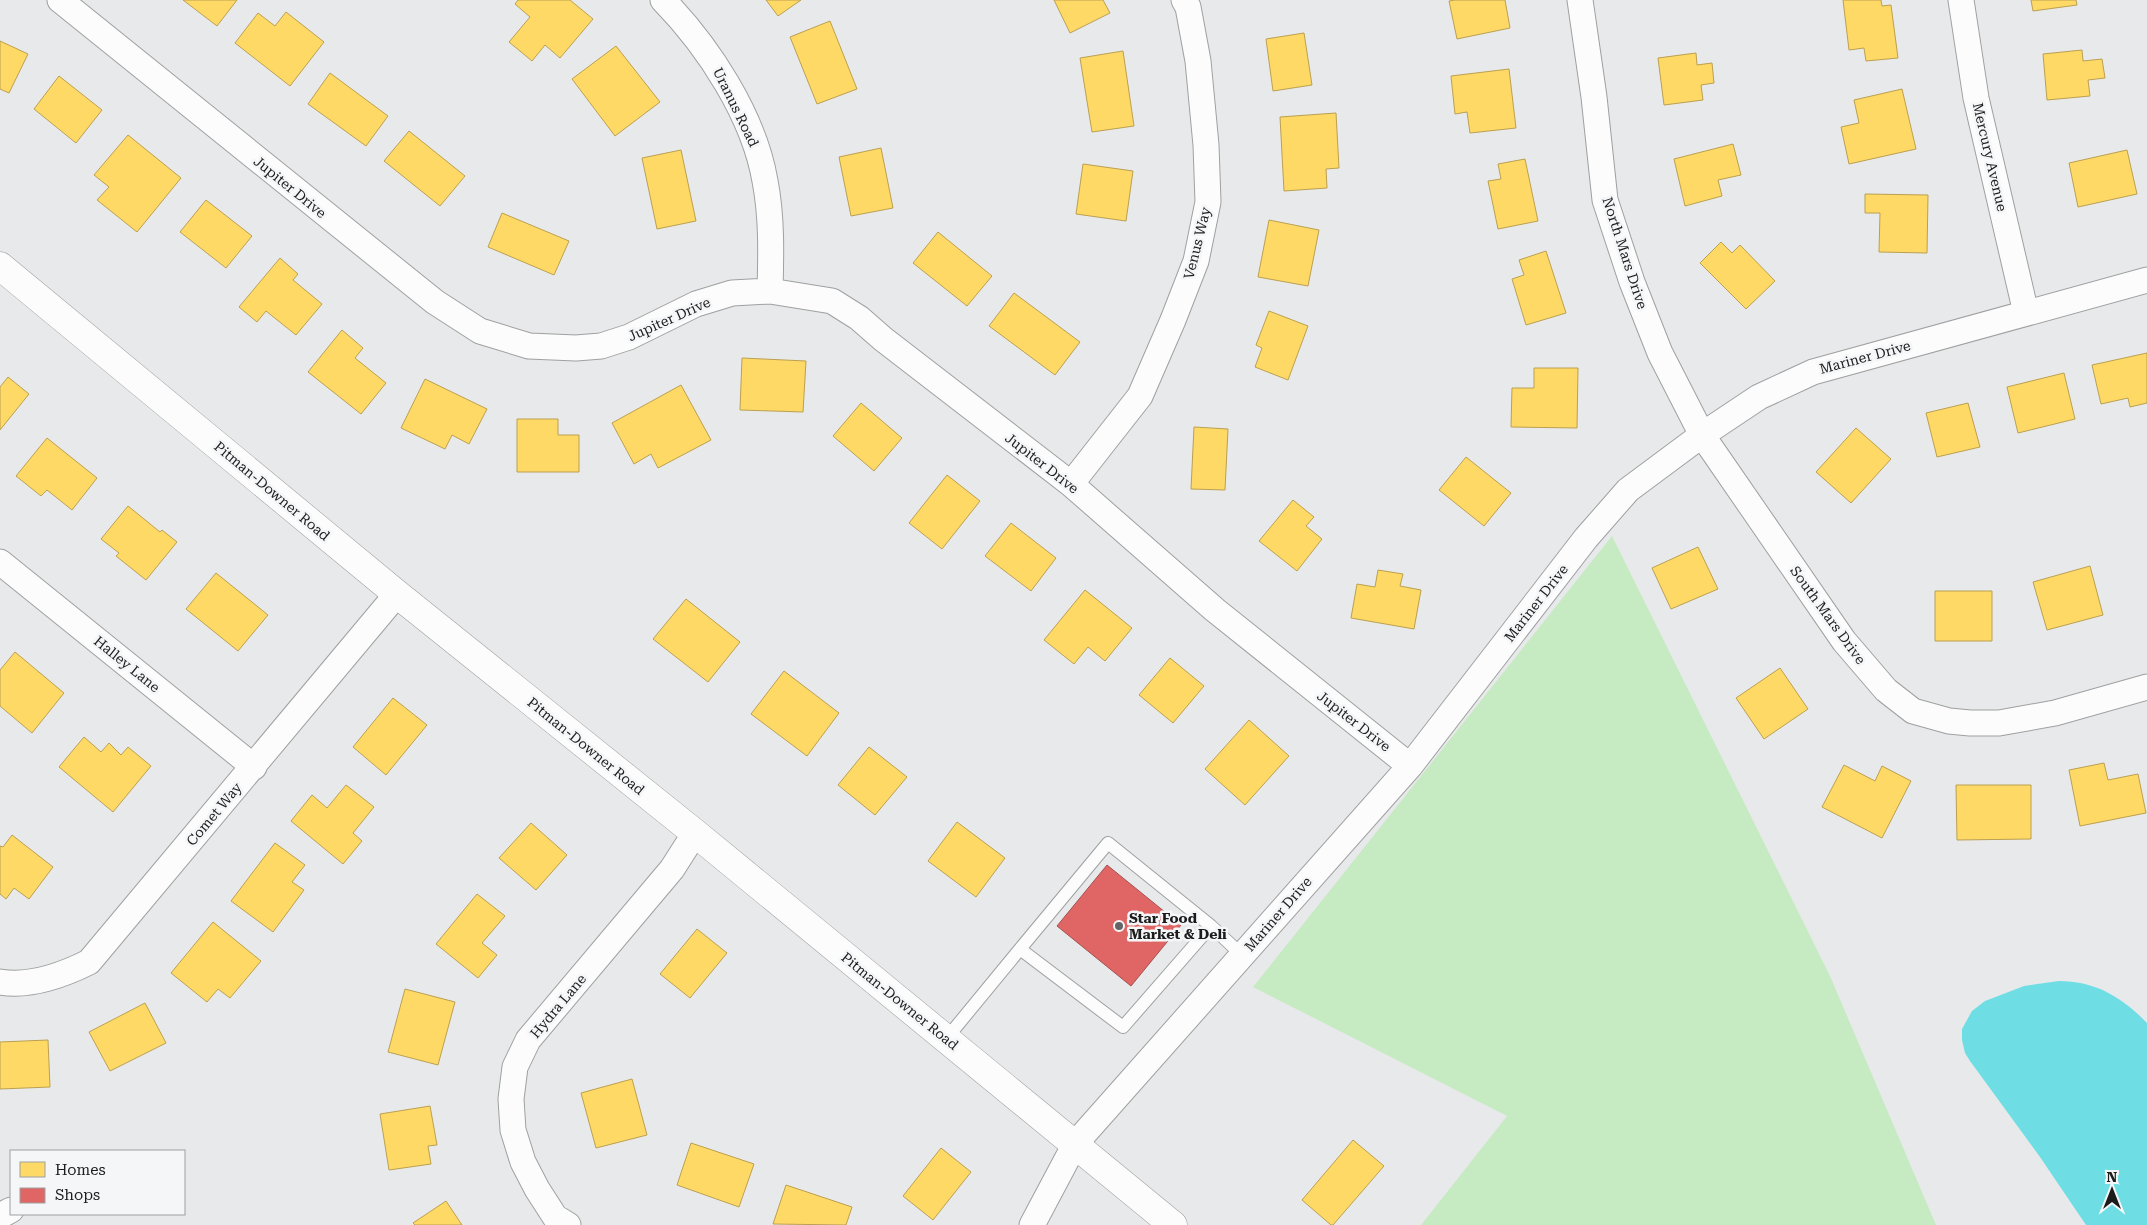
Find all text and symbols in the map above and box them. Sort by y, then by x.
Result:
street label: Uranus Road [710,65,762,149]
street label: Mercury Avenue [1970,101,2010,213]
street label: Jupiter Drive [251,153,330,221]
street label: North Mars Drive [1599,195,1651,311]
street label: Venus Way [1180,205,1214,281]
street label: Jupiter Drive [625,294,713,344]
street label: Mariner Drive [1818,337,1913,377]
street label: Jupiter Drive [1002,429,1082,497]
street label: Pitman-Downer Road [211,438,333,544]
street label: Mariner Drive [1501,561,1571,645]
street label: South Mars Drive [1787,563,1869,667]
street label: Halley Lane [91,633,163,696]
street label: Jupiter Drive [1314,687,1394,755]
street label: Pitman-Downer Road [524,694,648,798]
street label: Comet Way [183,779,245,849]
street label: Mariner Drive [1241,873,1315,955]
place label: Star Food Market & Deli [1129,910,1227,942]
marker: Star Food Market & Deli [1113,920,1125,932]
street label: Pitman-Downer Road [838,949,962,1053]
street label: Hydra Lane [527,971,590,1041]
legend [10,1150,185,1215]
text: Homes [55,1161,106,1179]
north arrow [2087,1165,2137,1215]
text: N [2107,1169,2118,1185]
text: Shops [55,1186,100,1204]

